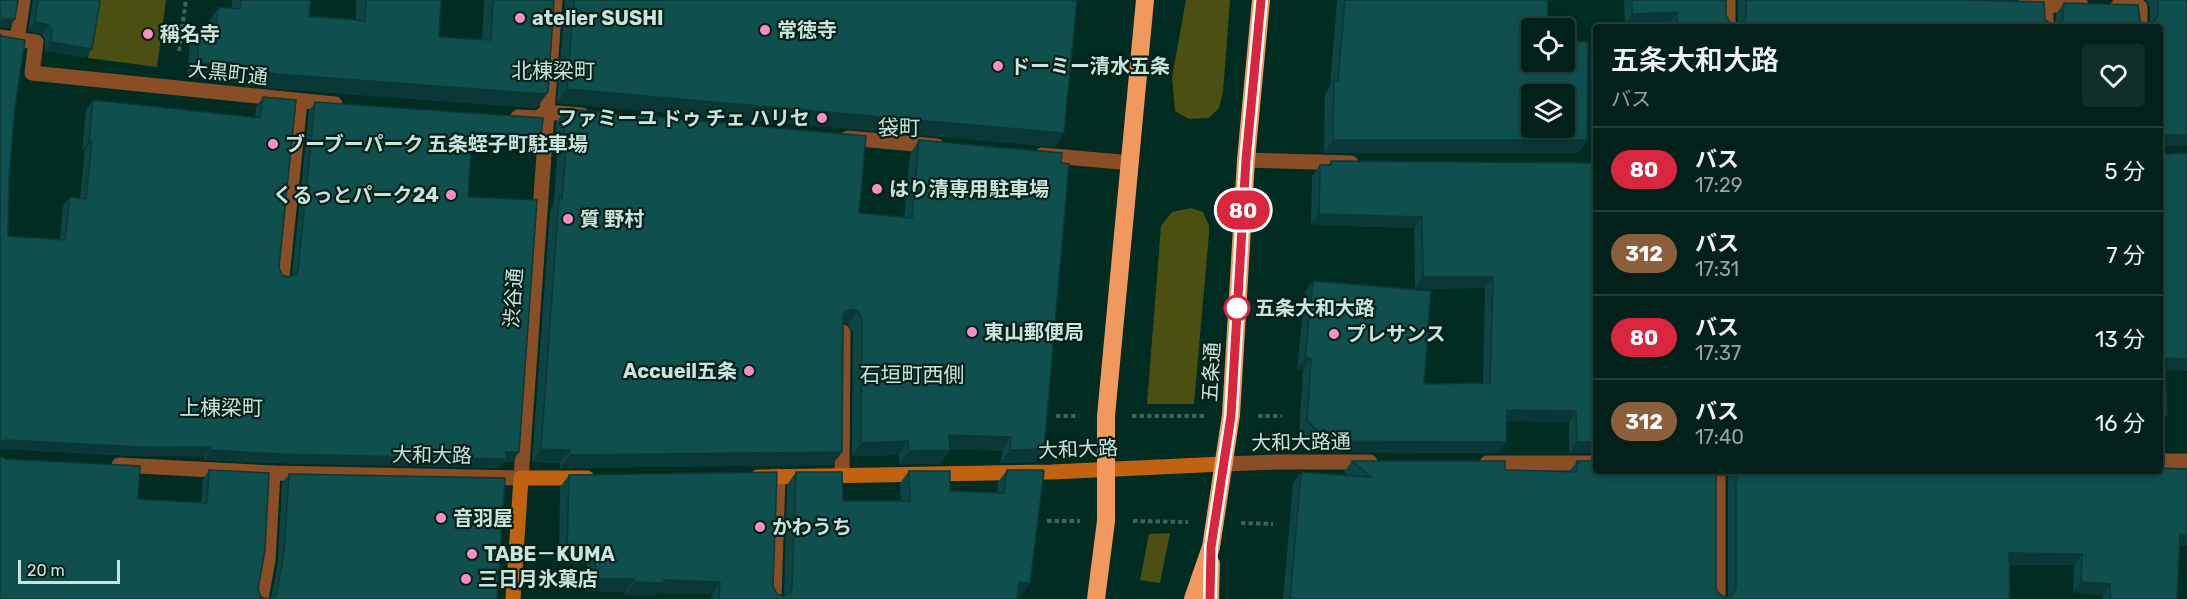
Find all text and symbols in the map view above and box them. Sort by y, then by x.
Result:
place label: atelier SUSHI [532,6,664,30]
marker: atelier SUSHI [513,11,527,25]
place label: 常徳寺 [777,18,837,42]
map controls [1521,18,1575,138]
button: locate [1521,18,1575,72]
place label: 稱名寺 [160,22,220,46]
marker: 常徳寺 [758,23,772,37]
marker: 稱名寺 [141,27,155,41]
text: 五条大和大路 [1611,44,1779,77]
button: heart [2082,44,2145,107]
place label: ドーミー清水五条 [1010,54,1170,78]
street label: 大黒町通 [187,57,269,89]
district label: 北棟梁町 [511,58,595,83]
marker: ドーミー清水五条 [991,59,1005,73]
button: layers [1521,84,1575,138]
text: バス [1611,87,1651,111]
place label: ファミーユ ドゥ チェ ハリセ [557,106,810,130]
marker: ファミーユ ドゥ チェ ハリセ [815,111,829,125]
district label: 袋町 [878,115,920,140]
place label: ブーブーパーク 五条蛭子町駐車場 [285,132,588,156]
marker: ブーブーパーク 五条蛭子町駐車場 [266,137,280,151]
text: バス [1695,146,1739,173]
text: 80 [1630,157,1658,182]
text: 5 分 [2105,158,2145,185]
text: 17:29 [1695,173,1743,197]
place label: はり清専用駐車場 [889,177,1049,201]
marker: はり清専用駐車場 [870,182,884,196]
place label: くるっとパーク24 [273,183,439,207]
marker: くるっとパーク24 [444,188,458,202]
line badge: 80 [1216,190,1270,230]
text: 80 [1229,198,1257,223]
place label: 質 野村 [580,207,644,231]
marker: 質 野村 [561,212,575,226]
text: バス [1695,230,1739,257]
text: 312 [1625,241,1663,266]
text: 7 分 [2106,242,2145,269]
text: 17:31 [1695,257,1739,281]
street label: 渋谷通 [499,267,527,329]
marker: 五条大和大路 [1224,295,1250,321]
place label: 五条大和大路 [1255,296,1375,320]
text: バス [1695,314,1739,341]
place label: 東山郵便局 [984,320,1084,344]
place label: プレサンス [1346,322,1446,346]
marker: 東山郵便局 [965,325,979,339]
text: 80 [1630,325,1658,350]
text: 13 分 [2095,326,2145,353]
marker: プレサンス [1327,327,1341,341]
street label: 五条通 [1197,341,1225,403]
text: 17:37 [1695,341,1741,365]
place label: Accueil五条 [623,359,737,383]
district label: 石垣町西側 [860,362,965,387]
marker: Accueil五条 [742,364,756,378]
district label: 上棟梁町 [179,395,263,420]
text: バス [1695,398,1739,425]
text: 312 [1625,409,1663,434]
text: 16 分 [2095,410,2145,437]
text: 17:40 [1695,425,1744,449]
street label: 大和大路通 [1251,429,1351,455]
street label: 大和大路 [1038,436,1118,462]
street label: 大和大路 [392,442,472,468]
place label: 音羽屋 [453,506,513,530]
marker: 音羽屋 [434,511,448,525]
place label: かわうち [772,515,852,539]
marker: かわうち [753,520,767,534]
place label: TABE－KUMA [484,542,616,566]
marker: TABE－KUMA [465,547,479,561]
scale bar [18,557,120,584]
text: 20 m [27,561,65,580]
place label: 三日月氷菓店 [478,567,598,591]
marker: 三日月氷菓店 [459,572,473,586]

